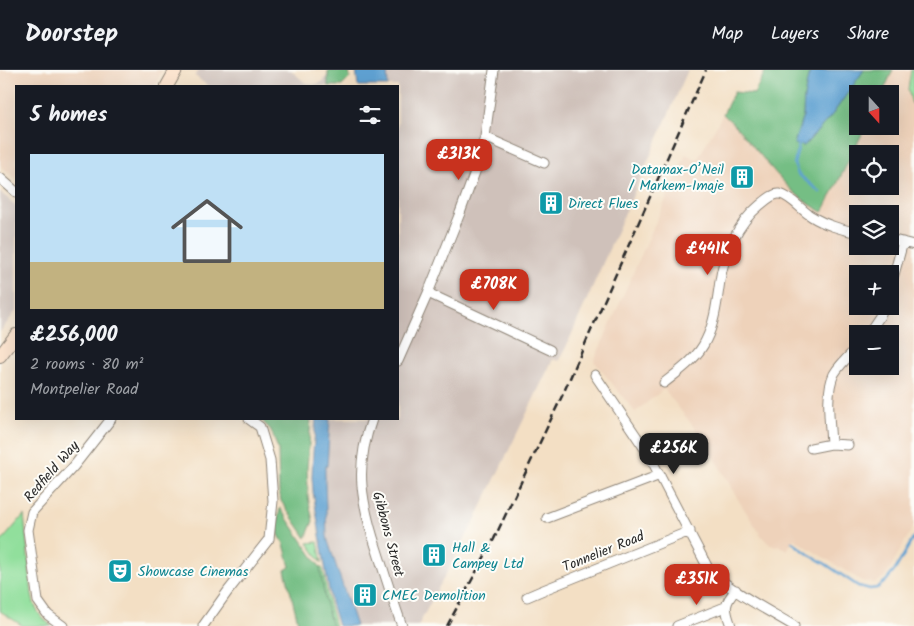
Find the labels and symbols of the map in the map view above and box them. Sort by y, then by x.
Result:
north arrow [849,85,899,135]
pin: £313K [424,138,494,181]
place label: Datamax-O’Neil / Markem-Imaje [629,159,725,197]
building icon: Datamax-O’Neil / Markem-Imaje [729,164,755,190]
building icon: Direct Flues [538,190,564,216]
place label: Direct Flues [568,193,638,215]
pin: £441K [673,234,743,276]
pin: £708K [459,268,529,311]
pin: £256K [639,432,709,475]
street label: Redfield Way [19,436,85,507]
street label: Gibbons Street [366,489,410,580]
street label: Tonnelier Road [559,525,649,578]
place label: Hall & Campey Ltd [452,537,524,575]
building icon: Hall & Campey Ltd [421,542,447,568]
theatre icon: Showcase Cinemas [107,558,133,584]
place label: Showcase Cinemas [138,561,249,583]
pin: £351K [662,564,732,606]
building icon: CMEC Demolition [352,582,378,608]
place label: CMEC Demolition [382,585,486,607]

